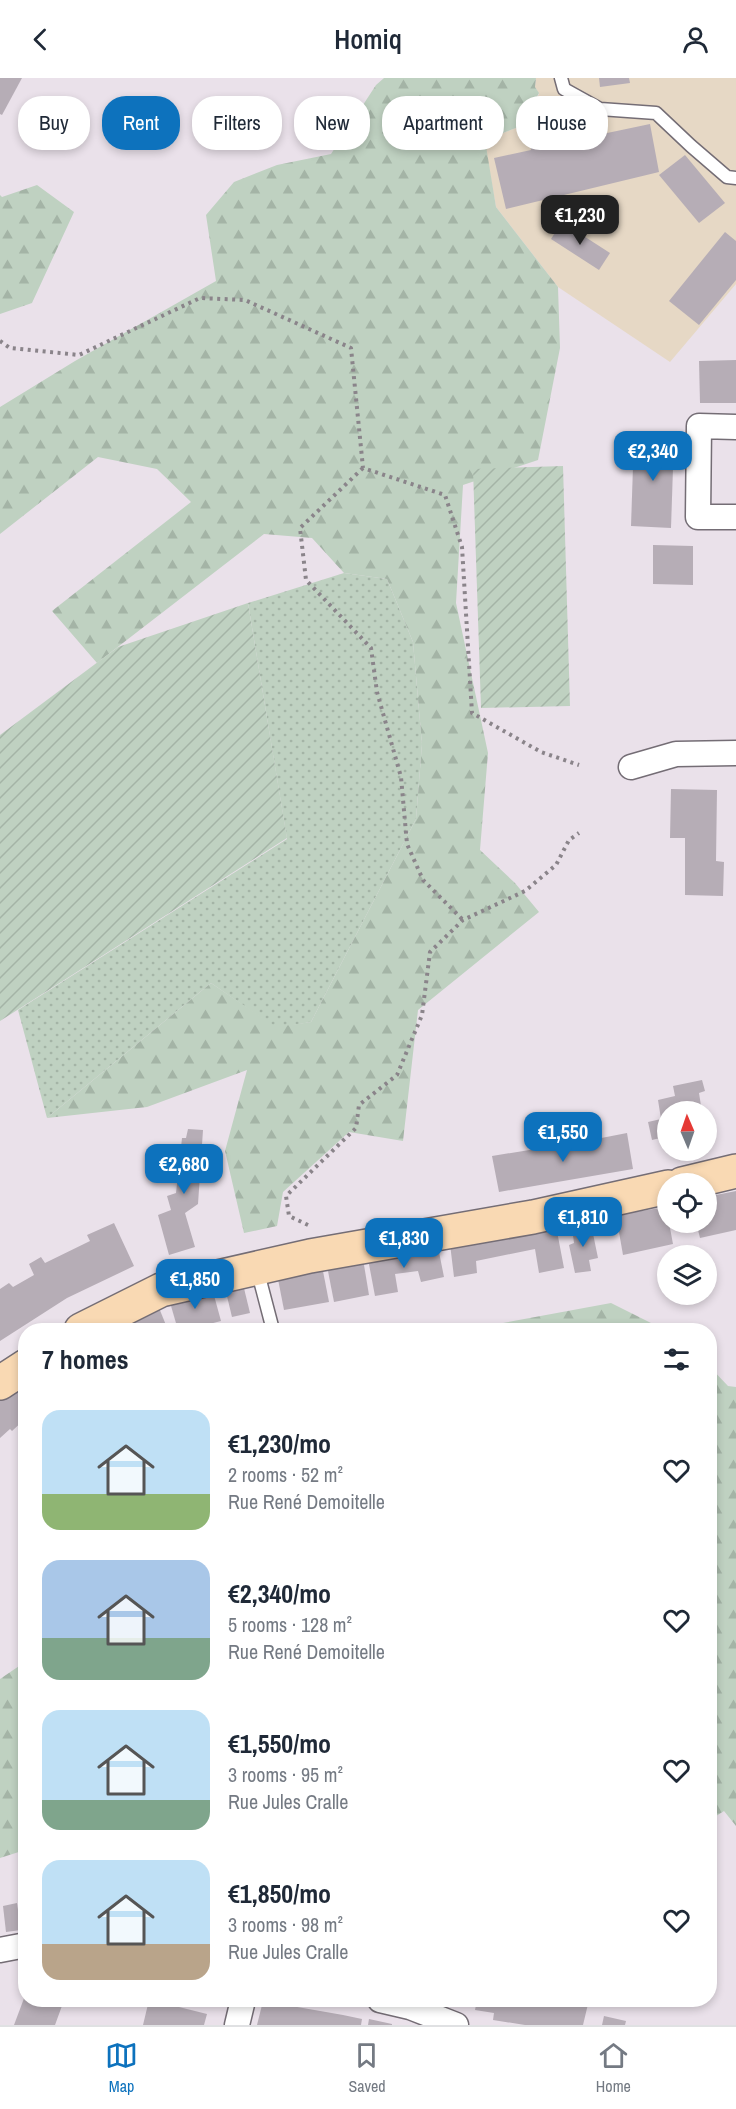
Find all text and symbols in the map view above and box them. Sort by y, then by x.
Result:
text: Homiq [334,21,402,57]
icon: back [24,23,57,56]
icon: person [679,23,712,56]
chip: Buy [18,96,90,150]
chip: Rent [102,96,180,150]
chip: Filters [192,96,282,150]
chip: New [294,96,370,150]
chip: Apartment [382,96,504,150]
chip: House [516,96,608,150]
pin: €1,230 [531,195,629,246]
text: €1,230 [555,201,605,228]
pin: €2,340 [604,431,702,482]
text: €2,340 [628,437,678,464]
north arrow [657,1101,717,1161]
map controls [657,1101,717,1305]
pin: €1,550 [514,1112,612,1163]
text: €1,550 [538,1118,588,1145]
pin: €2,680 [135,1144,233,1195]
text: €2,680 [159,1150,209,1177]
button: locate [657,1173,717,1233]
pin: €1,810 [534,1197,632,1248]
text: €1,810 [558,1203,608,1230]
pin: €1,830 [355,1218,453,1269]
text: €1,830 [379,1224,429,1251]
button: layers [657,1245,717,1305]
pin: €1,850 [146,1259,244,1310]
text: €1,850 [170,1265,220,1292]
text: 7 homes [42,1342,129,1377]
icon: filters [660,1343,693,1376]
text: €1,230/mo [228,1426,331,1461]
icon: home [90,1434,162,1506]
icon: heart [660,1454,693,1487]
text: 2 rooms · 52 m² [228,1461,343,1488]
text: Rue René Demoitelle [228,1488,385,1515]
text: €2,340/mo [228,1576,331,1611]
icon: home [90,1584,162,1656]
icon: heart [660,1604,693,1637]
text: 5 rooms · 128 m² [228,1611,352,1638]
text: Rue René Demoitelle [228,1638,385,1665]
text: €1,550/mo [228,1726,331,1761]
icon: home [90,1734,162,1806]
icon: heart [660,1754,693,1787]
text: 3 rooms · 95 m² [228,1761,343,1788]
text: Rue Jules Cralle [228,1788,348,1815]
text: €1,850/mo [228,1876,331,1911]
icon: home [90,1884,162,1956]
icon: heart [660,1904,693,1937]
text: 3 rooms · 98 m² [228,1911,343,1938]
text: Rue Jules Cralle [228,1938,348,1965]
tab: Map [105,2039,138,2097]
tab: Saved [348,2039,386,2097]
tab: Home [596,2039,631,2097]

